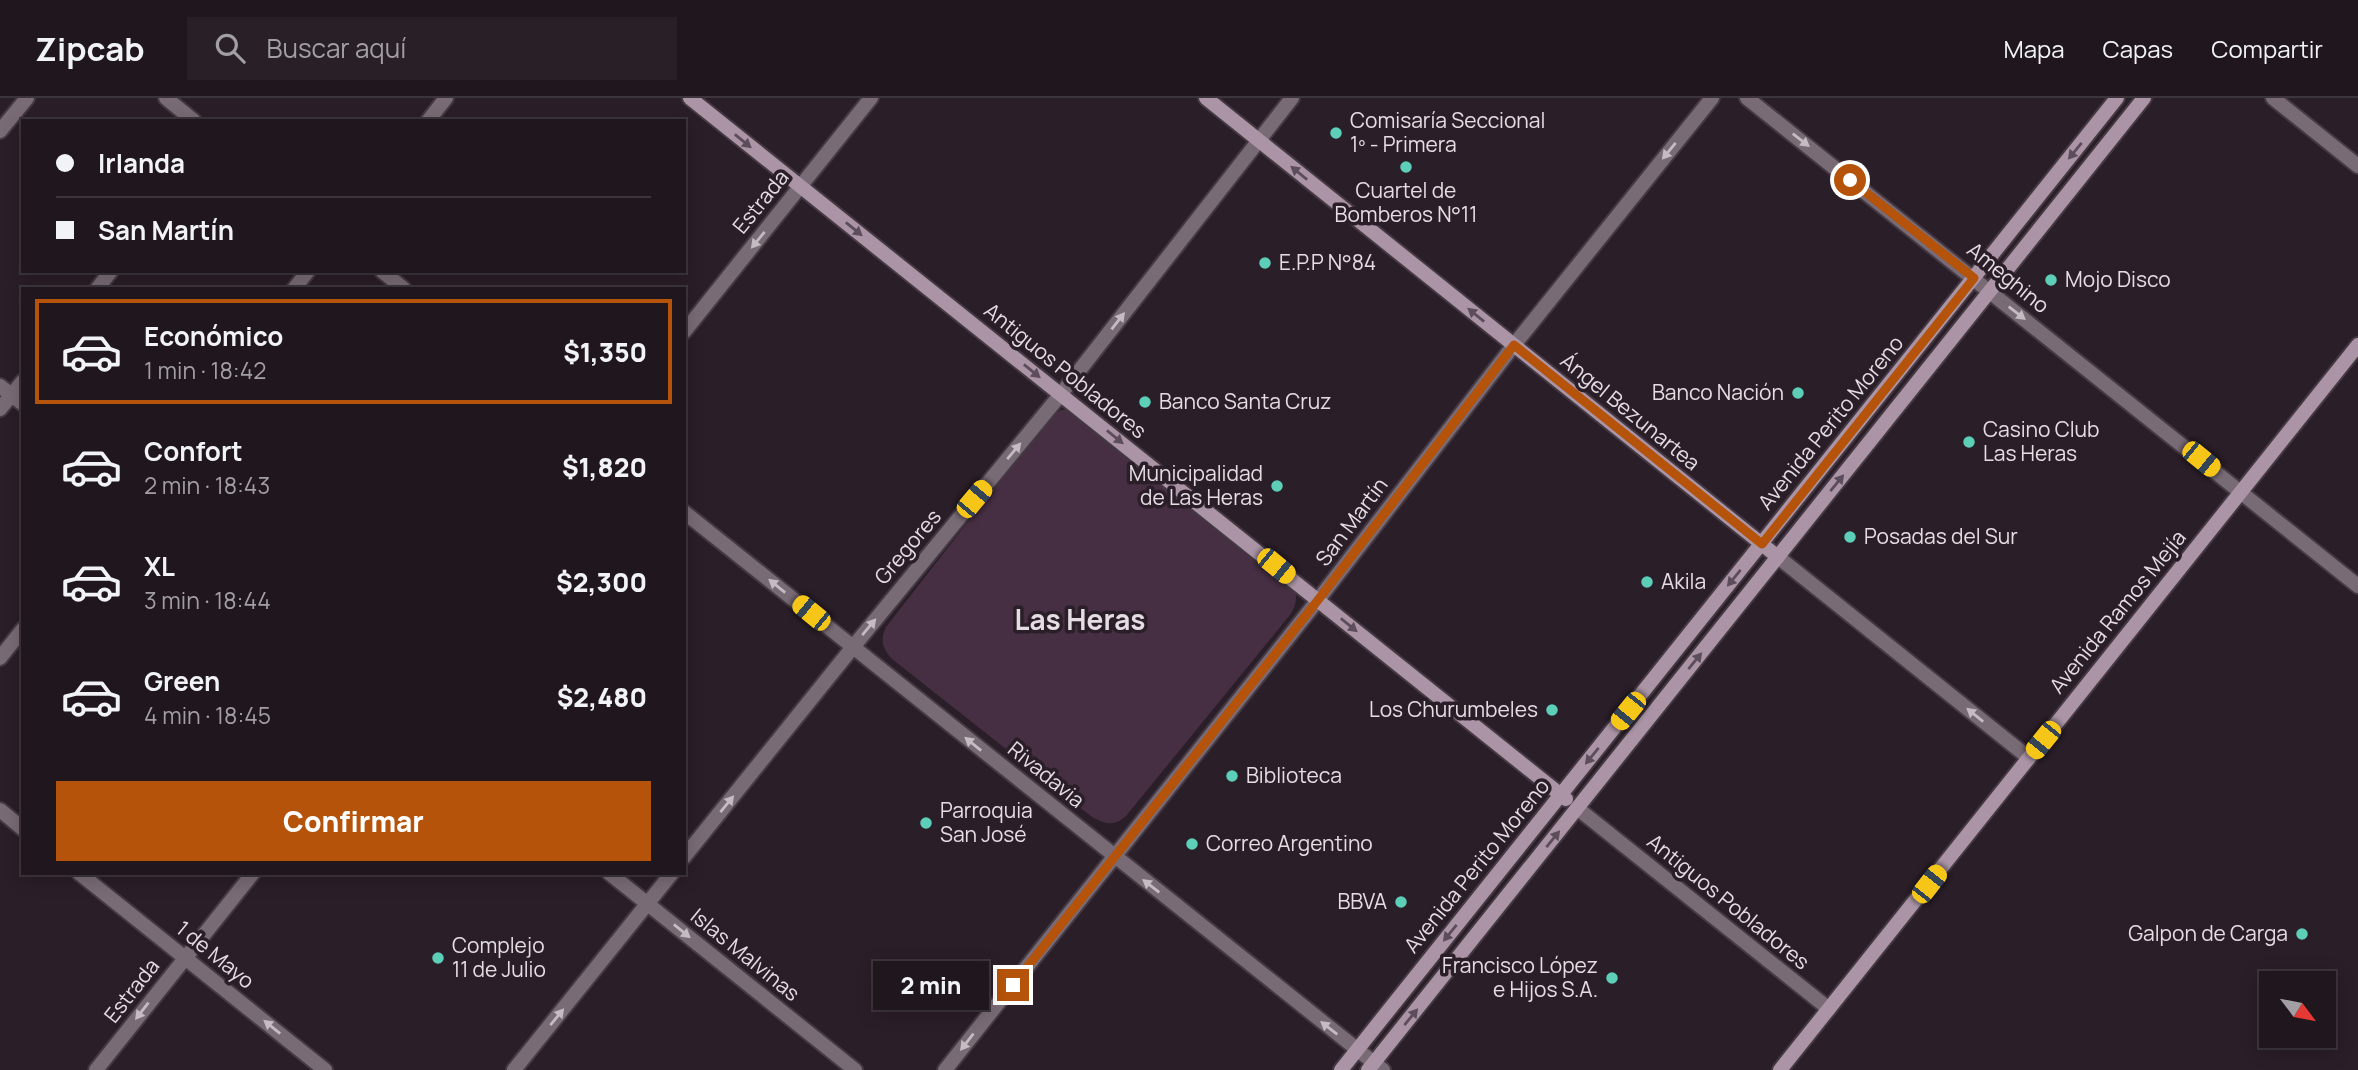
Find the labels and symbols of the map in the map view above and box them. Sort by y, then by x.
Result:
place label: Comisaría Seccional 1º - Primera [1350,106,1545,158]
marker: Comisaría Seccional 1º - Primera [1328,125,1344,141]
one-way arrow [734,133,752,148]
one-way arrow [1792,133,1810,147]
one-way arrow [1662,142,1677,160]
one-way arrow [2067,142,2082,160]
marker: Cuartel de Bomberos N°11 [1398,159,1414,175]
street label: Estrada [726,164,794,239]
route start [1834,164,1866,196]
one-way arrow [1290,165,1308,180]
place label: Cuartel de Bomberos N°11 [1335,176,1477,228]
one-way arrow [845,221,862,236]
one-way arrow [751,231,766,248]
street label: Ameghino [1962,236,2056,319]
place label: E.P.P N°84 [1279,248,1376,276]
marker: E.P.P N°84 [1257,255,1273,271]
place label: Mojo Disco [2065,265,2171,293]
marker: Mojo Disco [2043,272,2059,288]
street label: Antiguos Pobladores [979,296,1153,444]
one-way arrow [2008,305,2026,320]
one-way arrow [1467,308,1485,323]
one-way arrow [1111,312,1126,330]
street label: Avenida Perito Moreno [1751,329,1909,515]
street label: Ángel Bezunartea [1555,346,1706,476]
one-way arrow [1022,363,1040,378]
place label: Banco Nación [1652,378,1784,406]
marker: Banco Nación [1790,385,1806,401]
place label: Banco Santa Cruz [1159,387,1331,415]
marker: Banco Santa Cruz [1137,394,1153,410]
place label: Casino Club Las Heras [1983,415,2099,467]
one-way arrow [1105,429,1123,444]
marker: Casino Club Las Heras [1961,434,1977,450]
car [2179,438,2224,480]
one-way arrow [1006,443,1021,460]
place label: Municipalidad de Las Heras [1129,459,1263,511]
street label: San Martín [1309,471,1394,571]
one-way arrow [1829,475,1844,493]
car [953,476,996,522]
marker: Municipalidad de Las Heras [1269,478,1285,494]
street label: Gregores [868,503,947,590]
place label: Posadas del Sur [1864,522,2018,550]
street label: Avenida Ramos Mejía [2043,524,2192,699]
marker: Posadas del Sur [1842,529,1858,545]
car [1254,545,1299,587]
place label: Akila [1661,567,1706,595]
one-way arrow [1727,569,1742,587]
marker: Akila [1639,574,1655,590]
one-way arrow [768,579,786,594]
car [789,592,834,634]
district label: Las Heras [1015,600,1146,638]
one-way arrow [1341,617,1358,632]
one-way arrow [861,618,876,635]
one-way arrow [1687,652,1701,670]
car [1607,688,1650,734]
place label: Los Churumbeles [1369,695,1538,723]
marker: Los Churumbeles [1544,702,1560,718]
one-way arrow [1967,708,1985,723]
car [2022,717,2065,763]
street label: Rivadavia [1003,735,1091,814]
one-way arrow [965,737,982,752]
one-way arrow [1585,747,1600,764]
place label: Biblioteca [1246,761,1342,789]
marker: Biblioteca [1224,768,1240,784]
street label: Avenida Perito Moreno [1397,772,1555,958]
one-way arrow [719,796,734,813]
place label: Parroquia San José [940,796,1033,848]
marker: Parroquia San José [918,815,934,831]
street label: Antiguos Pobladores [1642,827,1816,975]
place label: Correo Argentino [1206,829,1373,857]
one-way arrow [1545,830,1560,848]
marker: Correo Argentino [1184,836,1200,852]
car [1908,861,1951,907]
one-way arrow [1142,880,1160,894]
place label: BBVA [1337,887,1387,915]
marker: BBVA [1393,894,1409,910]
street label: Islas Malvinas [685,902,806,1007]
street label: 1 de Mayo [171,914,261,994]
place label: Galpon de Carga [2128,919,2288,947]
one-way arrow [672,924,690,939]
one-way arrow [1443,925,1458,942]
marker: Galpon de Carga [2294,926,2310,942]
place label: Complejo 11 de Julio [452,931,546,983]
marker: Complejo 11 de Julio [430,950,446,966]
place label: Francisco López e Hijos S.A. [1442,951,1598,1003]
street label: Estrada [97,952,165,1028]
callout: 2 min [873,960,988,1010]
route end [997,969,1029,1001]
marker: Francisco López e Hijos S.A. [1604,970,1620,986]
north arrow [2259,971,2336,1048]
one-way arrow [135,1002,150,1020]
one-way arrow [549,1008,564,1026]
one-way arrow [1403,1008,1418,1026]
one-way arrow [1321,1020,1339,1035]
one-way arrow [263,1021,281,1035]
one-way arrow [961,1033,975,1051]

